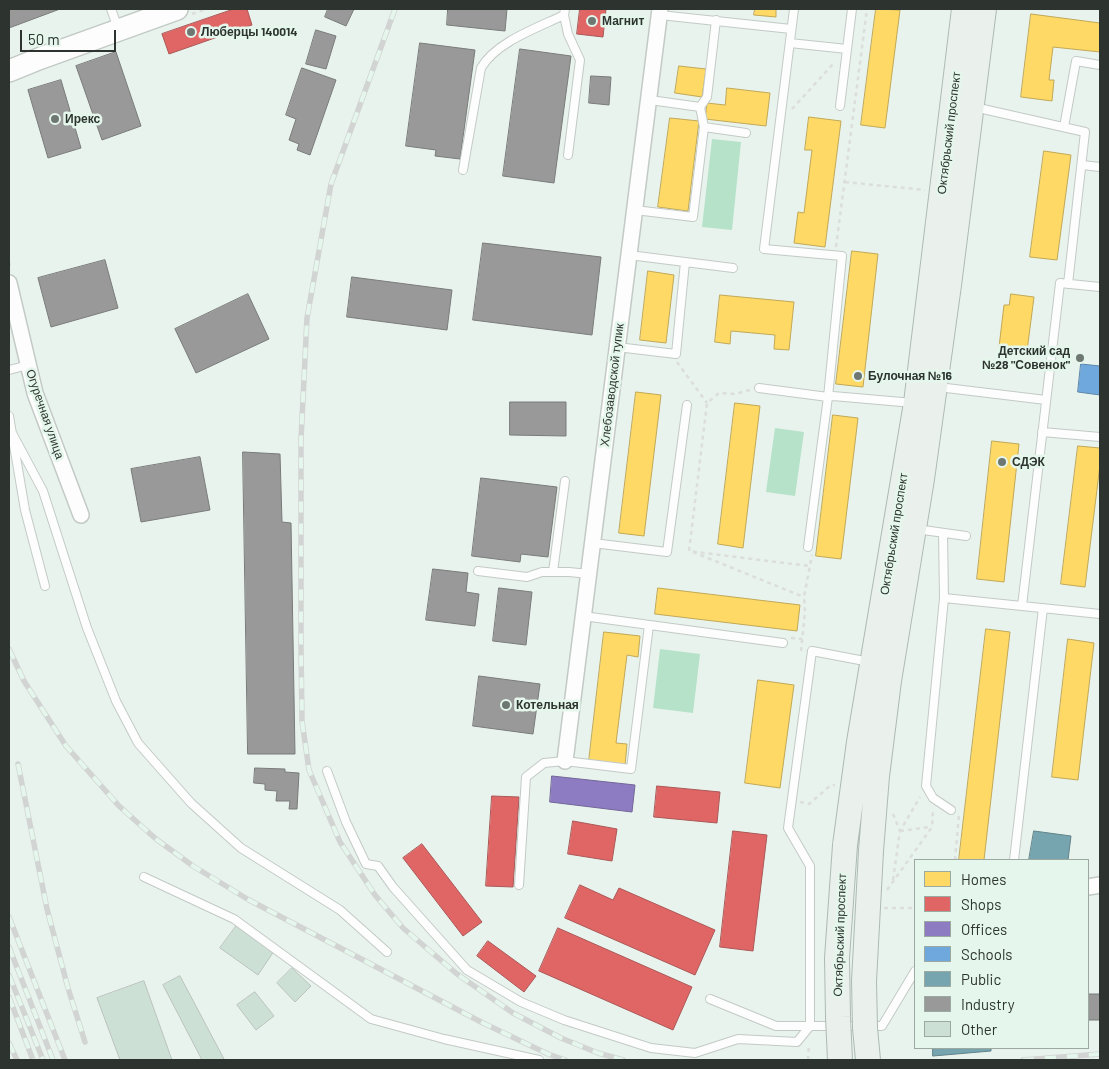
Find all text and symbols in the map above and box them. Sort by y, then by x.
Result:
place label: Магнит [602,14,644,28]
marker: Магнит [586,15,598,27]
scale bar [22,20,119,52]
place label: Люберцы 140014 [201,25,298,39]
marker: Люберцы 140014 [185,26,197,38]
text: 50 m [28,30,60,48]
street label: Октябрьский проспект [934,71,964,195]
place label: Ирекс [65,112,100,126]
marker: Ирекс [49,113,61,125]
street label: Хлебозаводской тупик [597,323,627,447]
place label: Детский сад №28 "Совенок" [982,344,1070,372]
marker: Детский сад №28 "Совенок" [1074,352,1086,364]
street label: Огуречная улица [23,367,67,461]
place label: Булочная №16 [868,369,952,383]
marker: Булочная №16 [852,370,864,382]
place label: СДЭК [1012,455,1045,469]
marker: СДЭК [996,456,1008,468]
street label: Октябрьский проспект [877,472,911,596]
place label: Котельная [516,698,579,712]
marker: Котельная [500,699,512,711]
legend [914,859,1089,1049]
text: Homes [961,870,1006,888]
street label: Октябрьский проспект [831,873,849,997]
text: Shops [961,895,1001,913]
text: Offices [961,920,1007,938]
text: Schools [961,945,1013,963]
text: Public [961,970,1001,988]
text: Industry [961,995,1015,1013]
text: Other [961,1020,997,1038]

